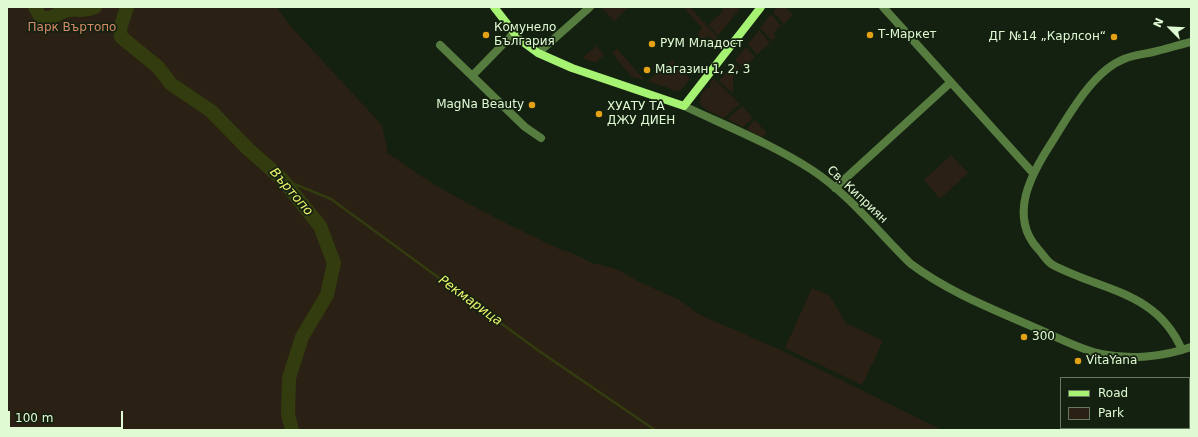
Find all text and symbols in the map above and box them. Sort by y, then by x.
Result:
north arrow [1150,8,1190,48]
text: N [1151,16,1166,30]
park label: Парк Въртопо [28,21,116,35]
place label: Комунело България [494,21,556,49]
place label: Т-Маркет [878,28,937,42]
marker: Комунело България [481,30,491,40]
marker: Т-Маркет [865,30,875,40]
place label: ДГ №14 „Карлсон“ [989,30,1106,44]
marker: ДГ №14 „Карлсон“ [1109,32,1119,42]
place label: РУМ Младост [660,37,743,51]
marker: РУМ Младост [647,39,657,49]
place label: Магазин 1, 2, 3 [655,63,750,77]
marker: Магазин 1, 2, 3 [642,65,652,75]
place label: MagNa Beauty [436,98,524,112]
marker: MagNa Beauty [527,100,537,110]
place label: ХУАТУ ТА ДЖУ ДИЕН [607,100,675,128]
marker: ХУАТУ ТА ДЖУ ДИЕН [594,109,604,119]
street label: Св. Киприян [824,163,890,227]
water label: Въртопо [266,165,316,219]
water label: Рекмарица [435,273,505,329]
place label: 300 [1032,330,1055,344]
marker: 300 [1019,332,1029,342]
place label: VitaYana [1086,354,1137,368]
marker: VitaYana [1073,356,1083,366]
legend [1060,377,1190,429]
text: Road [1098,386,1128,400]
scale bar [10,403,125,429]
text: Park [1098,406,1124,420]
text: 100 m [15,411,53,425]

